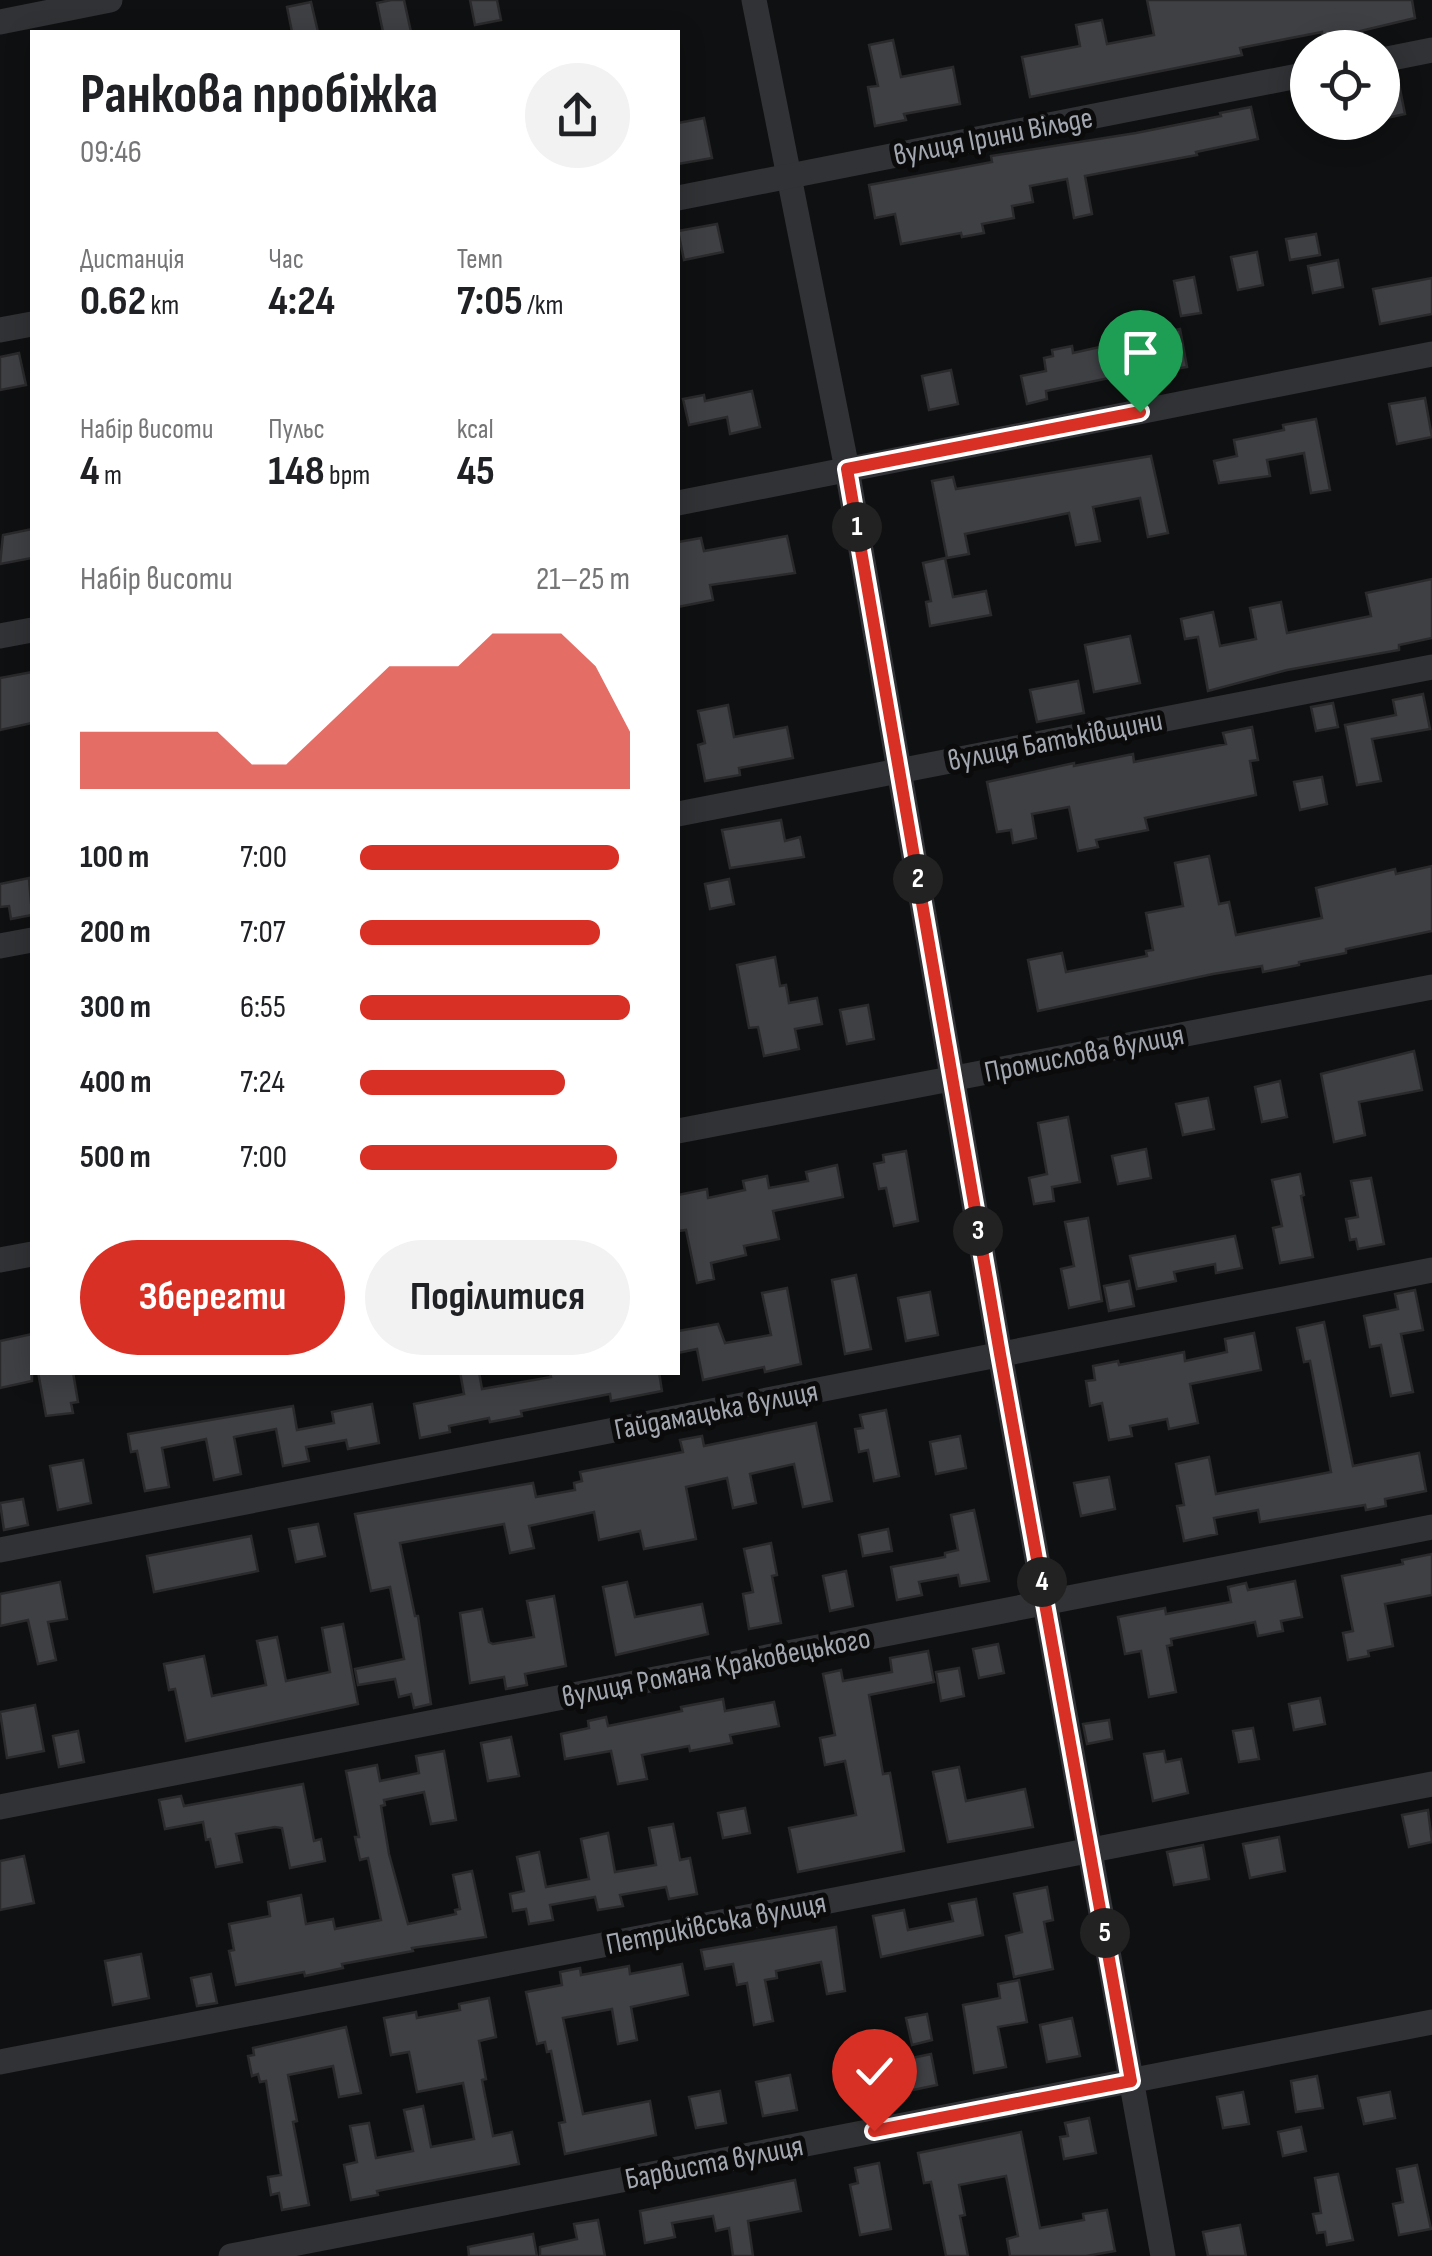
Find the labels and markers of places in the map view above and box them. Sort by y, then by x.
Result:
pin [1098,310,1183,413]
pin: 1 [832,502,882,552]
pin: 2 [893,854,943,904]
pin: 3 [953,1206,1003,1256]
pin: 4 [1017,1557,1067,1607]
pin: 5 [1080,1908,1130,1958]
pin [832,2029,917,2132]

